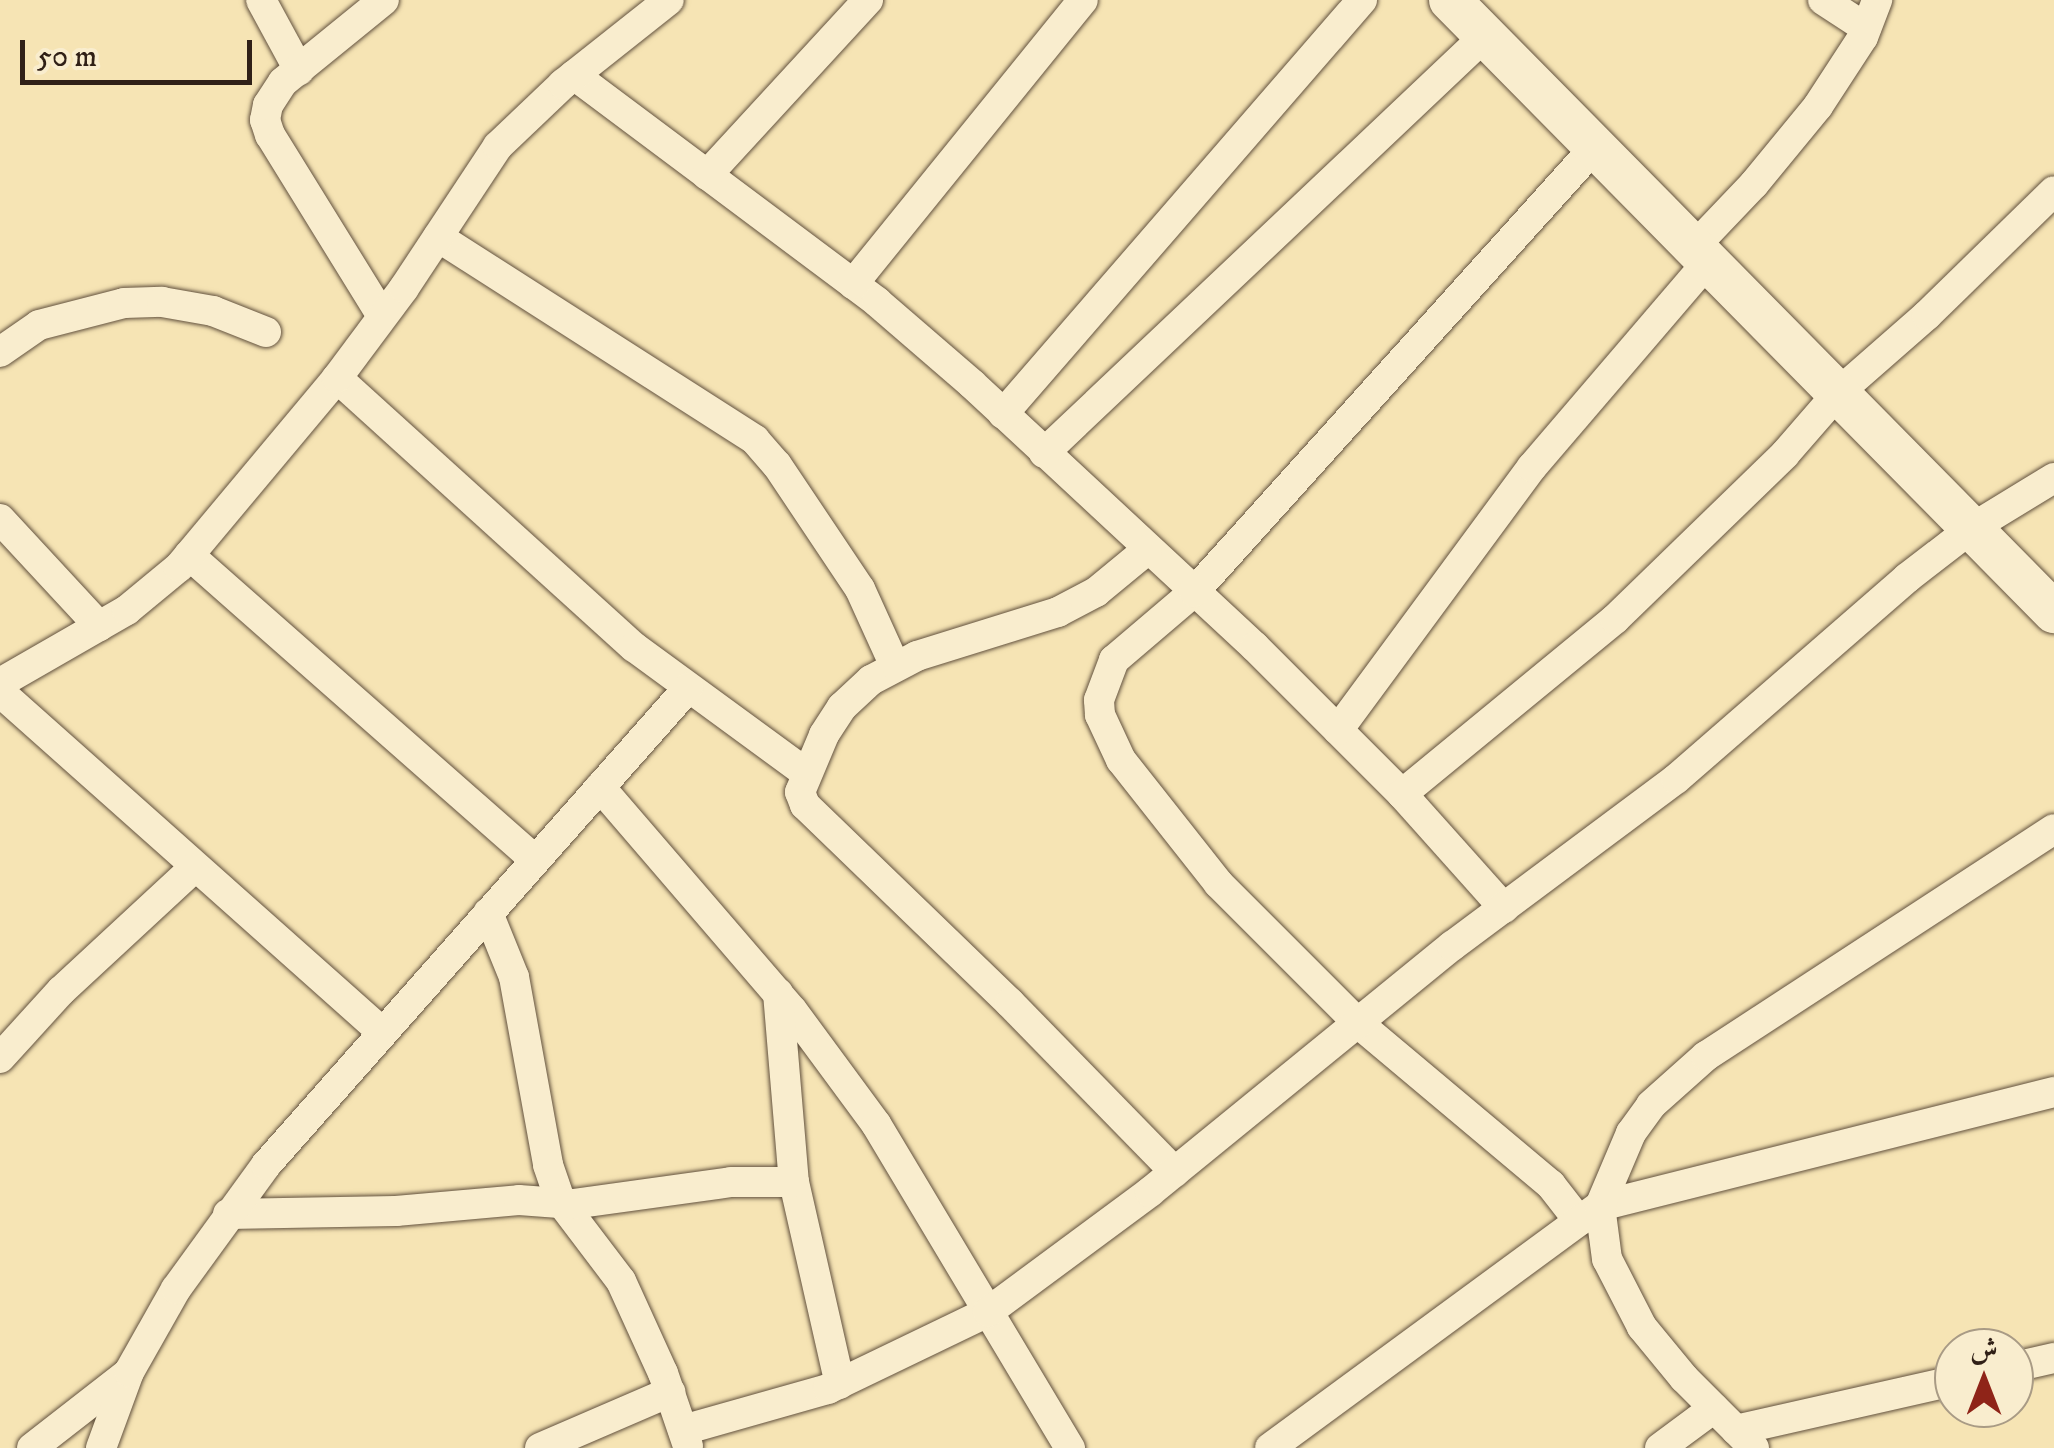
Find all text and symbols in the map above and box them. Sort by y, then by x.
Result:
scale bar [25,20,258,82]
text: 50 m [37,39,97,76]
north arrow [1934,1328,2034,1428]
text: ش [1970,1332,1998,1367]

